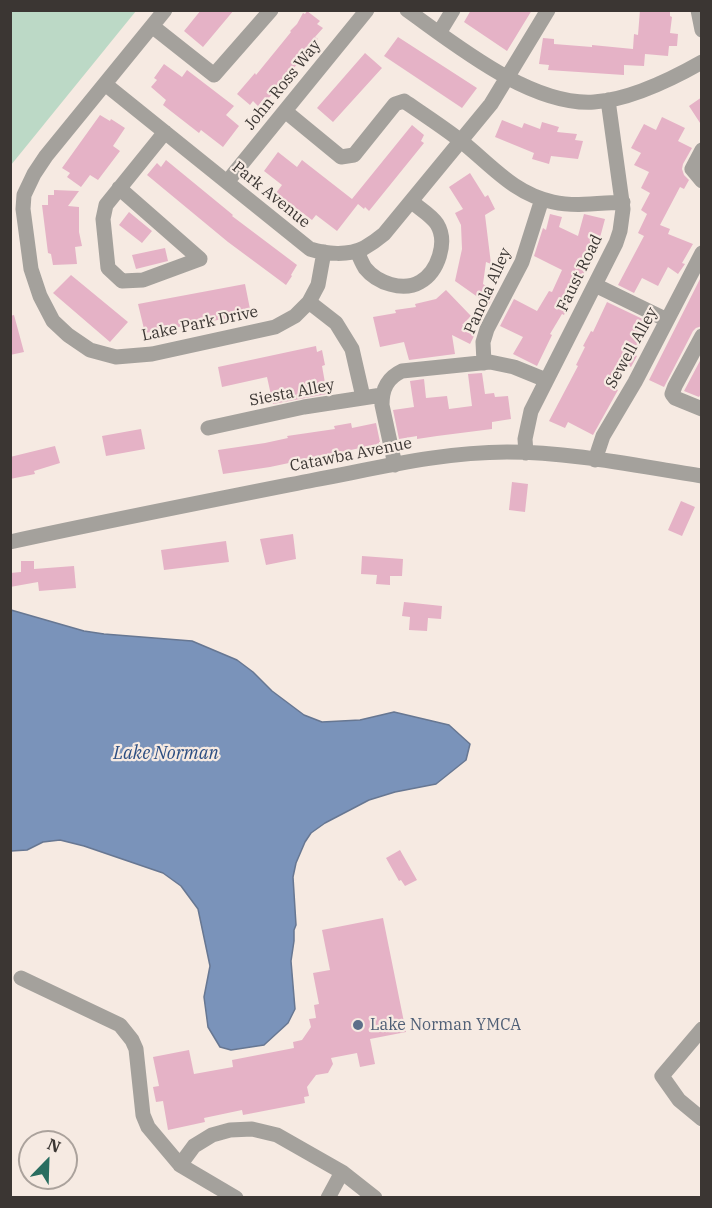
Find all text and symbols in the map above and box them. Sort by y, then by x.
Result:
street label: John Ross Way [241,36,325,134]
street label: Park Avenue [228,158,314,232]
street label: Faust Road [553,231,607,315]
street label: Panola Alley [460,245,516,337]
street label: Lake Park Drive [140,302,260,346]
street label: Sewell Alley [602,304,662,392]
street label: Siesta Alley [248,375,336,411]
street label: Catawba Avenue [288,434,414,476]
water label: Lake Norman [113,743,219,765]
place label: Lake Norman YMCA [370,1015,521,1035]
marker: Lake Norman YMCA [351,1018,365,1032]
north arrow [18,1130,78,1190]
text: N [45,1134,64,1157]

